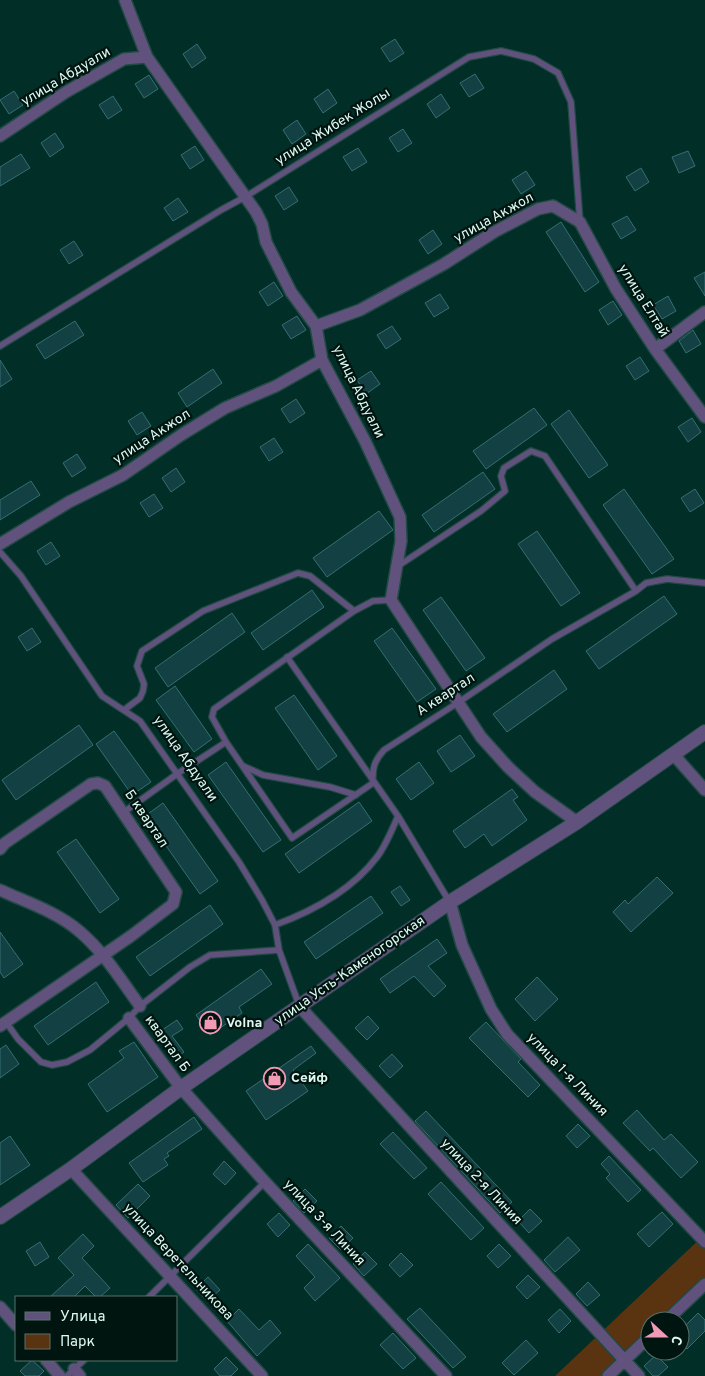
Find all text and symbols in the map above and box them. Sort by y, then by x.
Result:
street label: улица Абдуали [18,44,114,110]
street label: улица Жибек Жолы [272,85,394,169]
street label: улица Акжол [451,189,537,247]
street label: улица Елтай [614,261,672,341]
street label: улица Абдуали [328,343,388,441]
street label: улица Акжол [110,406,194,468]
street label: А квартал [414,670,478,720]
street label: улица Абдуали [149,713,221,805]
street label: Б квартал [120,787,172,851]
street label: улица Усть-Каменогорская [271,912,429,1030]
shop icon: Volna [198,1011,222,1035]
street label: квартал Б [141,1012,193,1076]
place label: Volna [226,1015,262,1032]
street label: улица 1-я Линия [523,1030,611,1120]
shop icon: Сейф [263,1066,287,1090]
place label: Сейф [291,1070,328,1087]
street label: улица 2-я Линия [437,1135,525,1229]
street label: улица 3-я Линия [280,1176,368,1270]
street label: улица Веретельникова [119,1200,237,1324]
legend [15,1296,178,1361]
text: Улица [60,1308,105,1327]
north arrow [640,1311,690,1361]
text: Парк [60,1333,95,1352]
text: С [666,1333,685,1347]

